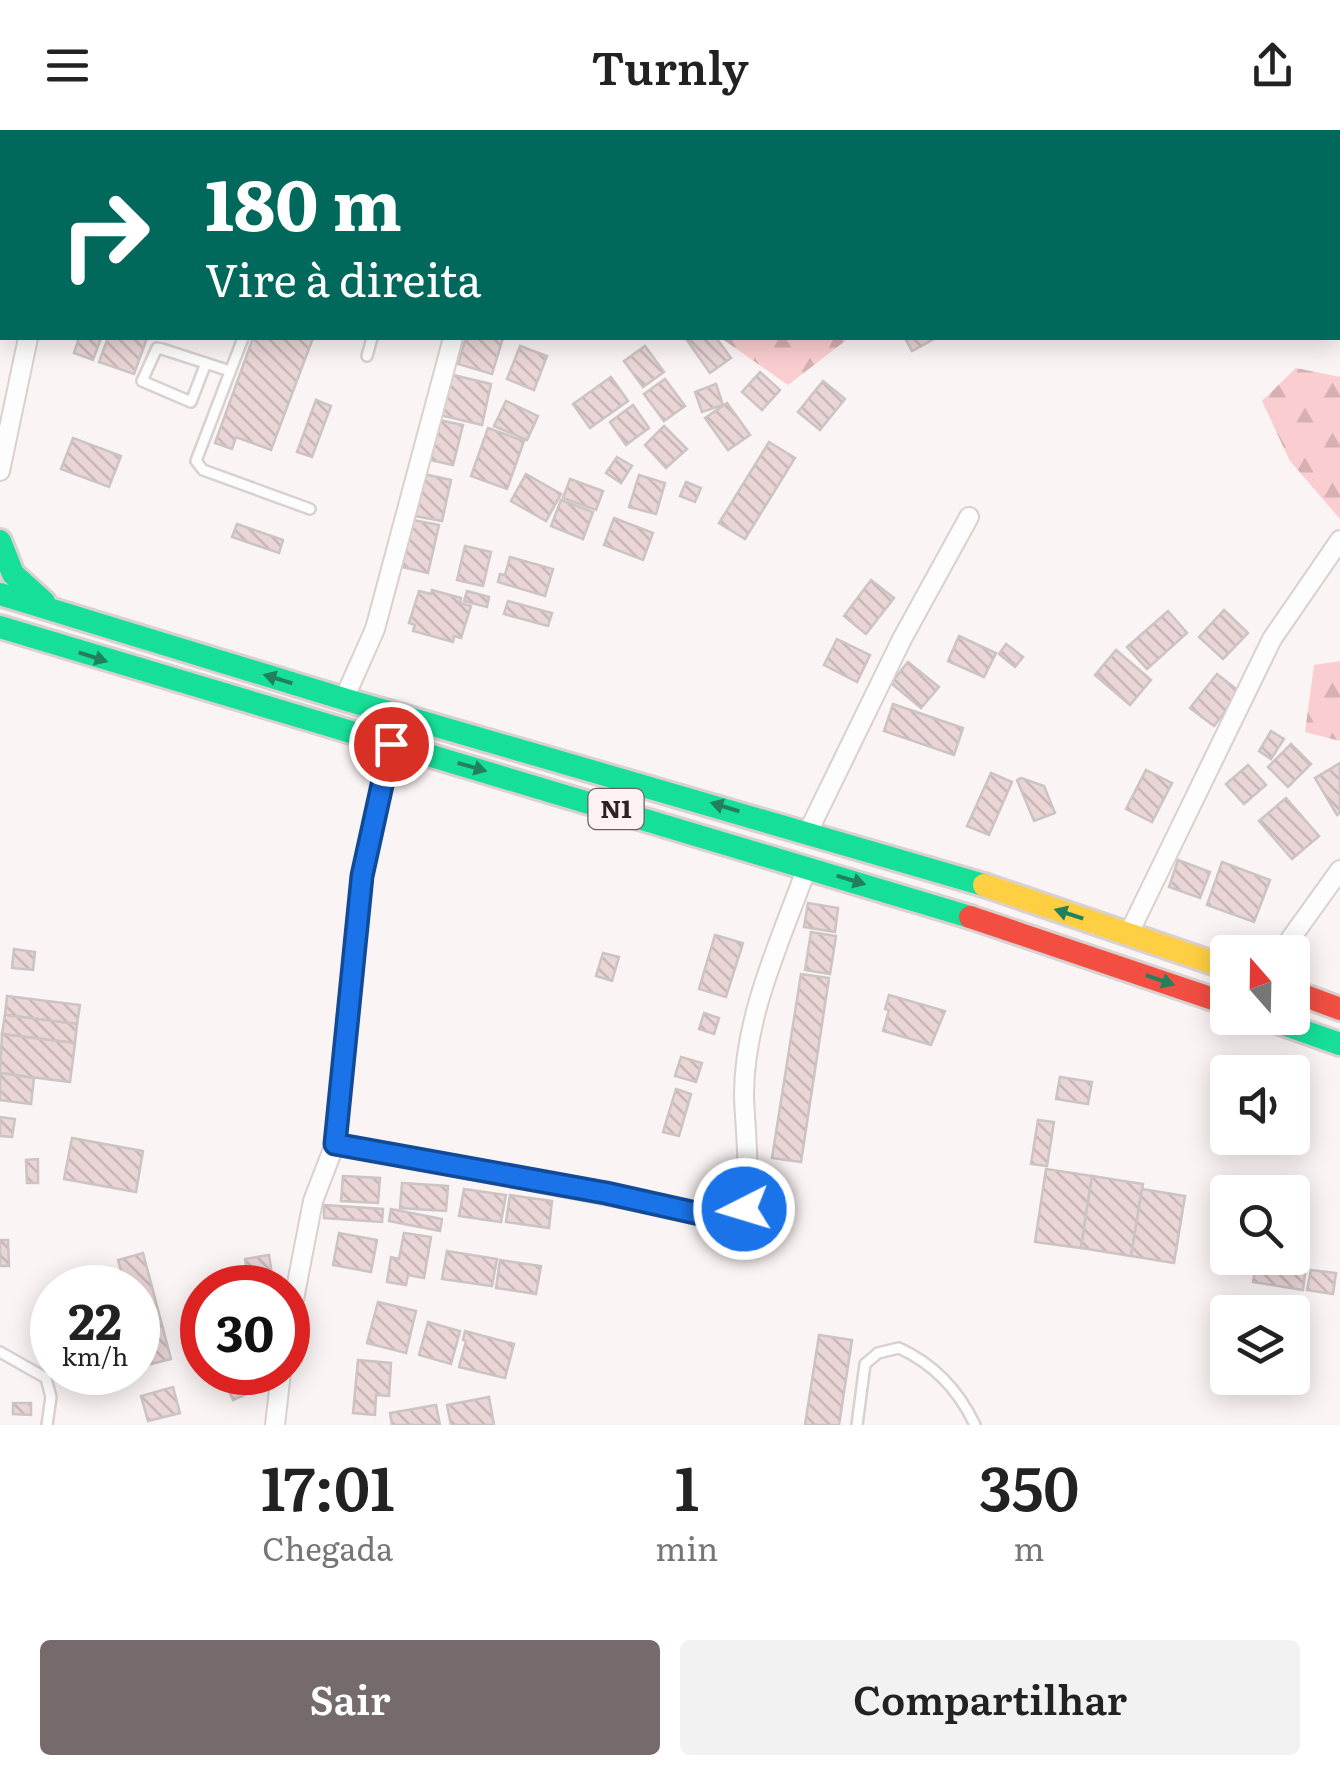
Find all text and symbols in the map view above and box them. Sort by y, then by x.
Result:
text: Turnly [591,32,749,99]
icon: menu [40,38,95,93]
icon: share [1245,38,1300,93]
text: 180 m [205,149,402,253]
icon: right [40,170,170,300]
text: Vire à direita [205,244,481,311]
one-way arrow [78,650,108,665]
one-way arrow [262,671,293,686]
pin [349,702,434,787]
icon: arrive [364,717,419,772]
one-way arrow [457,760,488,776]
road number: N1 [588,789,644,829]
one-way arrow [709,799,740,814]
one-way arrow [836,873,866,888]
one-way arrow [1053,906,1084,921]
north arrow [1210,935,1310,1035]
map controls [1210,935,1310,1395]
one-way arrow [1145,973,1175,988]
button: sound [1210,1055,1310,1155]
position arrow [692,1157,796,1261]
button: search [1210,1175,1310,1275]
speed limit sign: 30 [180,1265,310,1395]
text: 22 [68,1281,122,1355]
button: layers [1210,1295,1310,1395]
text: km/h [62,1337,128,1374]
text: 17:01 [261,1440,395,1529]
text: 1 [674,1440,699,1529]
text: 350 [979,1440,1079,1529]
text: Chegada [262,1523,393,1571]
text: min [655,1523,718,1571]
text: m [1014,1523,1045,1571]
button: Sair [40,1640,660,1755]
button: Compartilhar [680,1640,1300,1755]

